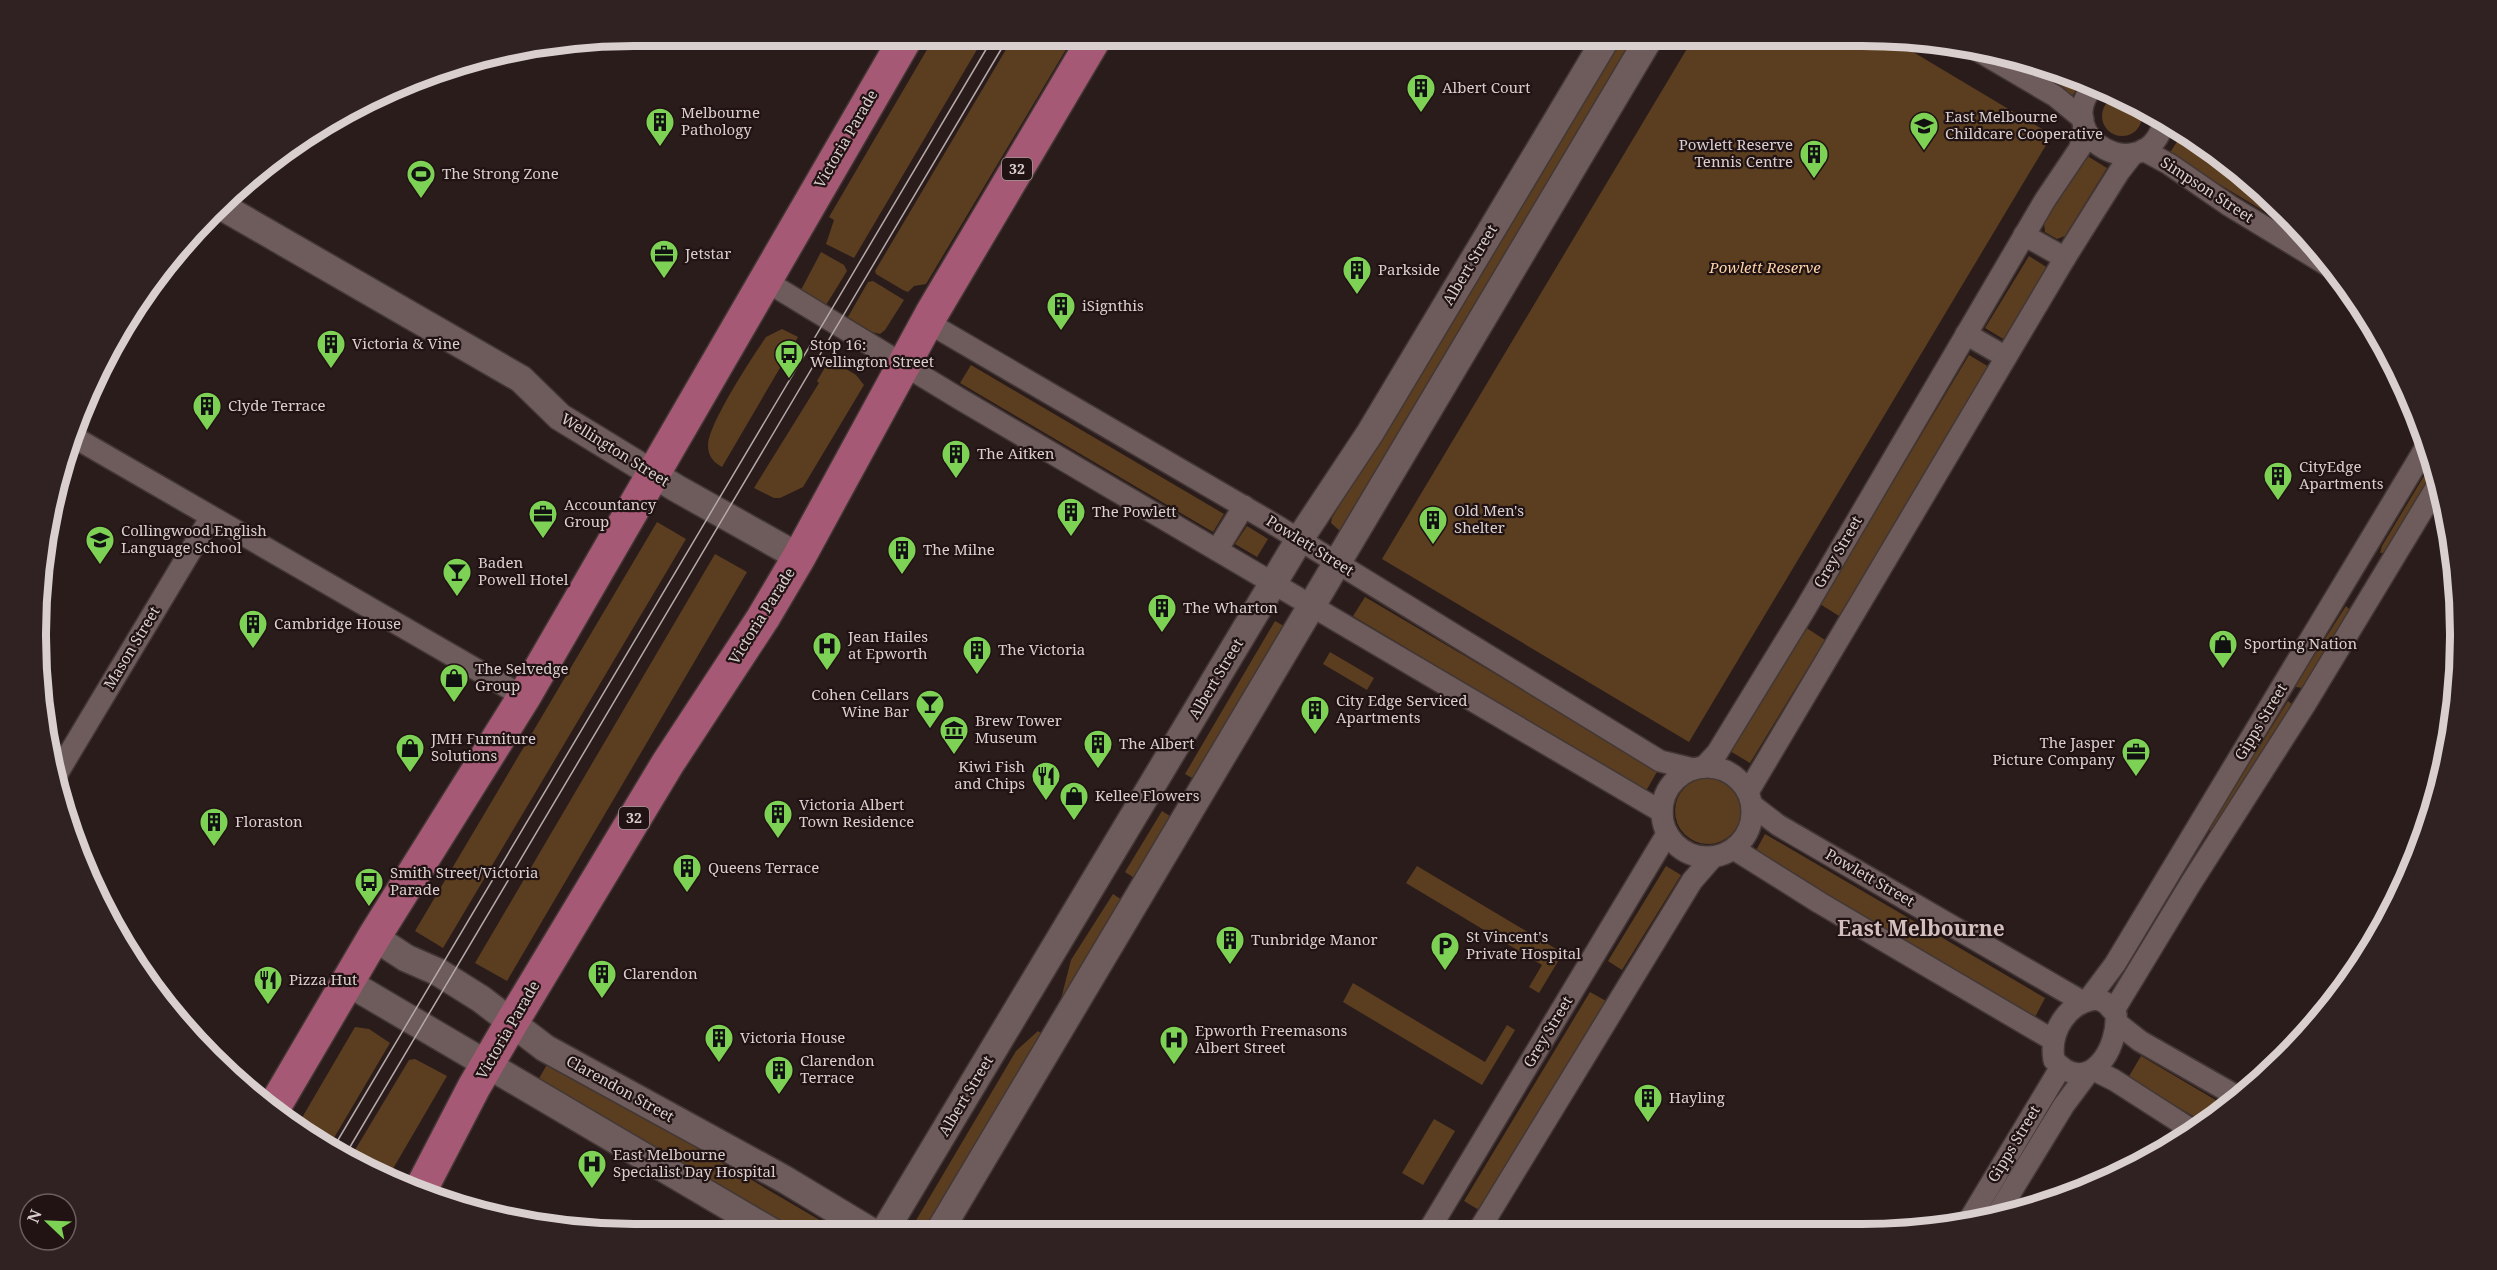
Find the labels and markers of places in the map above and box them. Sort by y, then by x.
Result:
building icon: Albert Court [1405,72,1437,114]
place label: Albert Court [1442,77,1530,97]
place label: Melbourne Pathology [681,102,760,139]
building icon: Melbourne Pathology [644,106,676,148]
place label: East Melbourne Childcare Cooperative [1945,106,2103,143]
school or university icon: East Melbourne Childcare Cooperative [1908,110,1940,152]
place label: Powlett Reserve Tennis Centre [1679,134,1793,171]
building icon: Powlett Reserve Tennis Centre [1798,138,1830,180]
sports icon: The Strong Zone [405,158,437,200]
place label: The Strong Zone [442,163,559,183]
office icon: Jetstar [648,238,680,280]
place label: Jetstar [684,243,731,263]
building icon: Parkside [1341,254,1373,296]
place label: Parkside [1378,259,1440,279]
building icon: iSignthis [1045,290,1077,332]
place label: iSignthis [1082,295,1144,315]
building icon: Victoria & Vine [315,328,347,370]
place label: Victoria & Vine [352,333,460,353]
place label: Stop 16: Wellington Street [810,334,934,371]
bus stop icon: Stop 16: Wellington Street [773,338,805,380]
building icon: Clyde Terrace [191,390,223,432]
place label: Clyde Terrace [228,395,326,415]
building icon: The Aitken [940,438,972,480]
place label: The Aitken [977,443,1055,463]
place label: CityEdge Apartments [2299,456,2384,493]
building icon: CityEdge Apartments [2262,460,2294,502]
place label: Accountancy Group [564,494,657,531]
building icon: The Powlett [1055,496,1087,538]
office icon: Accountancy Group [527,498,559,540]
place label: Old Men's Shelter [1454,500,1524,537]
place label: The Powlett [1092,501,1177,521]
building icon: Old Men's Shelter [1417,504,1449,546]
place label: Collingwood English Language School [121,520,267,557]
school or university icon: Collingwood English Language School [84,524,116,566]
building icon: The Milne [886,534,918,576]
place label: The Milne [923,539,995,559]
place label: Baden Powell Hotel [478,552,569,589]
bar icon: Baden Powell Hotel [441,556,473,598]
building icon: The Wharton [1146,592,1178,634]
place label: The Wharton [1183,597,1278,617]
building icon: Cambridge House [237,608,269,650]
place label: Cambridge House [274,613,401,633]
place label: Jean Hailes at Epworth [847,626,928,663]
shop icon: Sporting Nation [2207,628,2239,670]
hospital icon: Jean Hailes at Epworth [811,630,843,672]
place label: Sporting Nation [2244,633,2357,653]
building icon: The Victoria [961,634,993,676]
place label: The Victoria [998,639,1085,659]
place label: The Selvedge Group [475,658,569,695]
shop icon: The Selvedge Group [438,662,470,704]
place label: Cohen Cellars Wine Bar [811,684,909,721]
bar icon: Cohen Cellars Wine Bar [914,688,946,730]
place label: City Edge Serviced Apartments [1336,690,1468,727]
building icon: City Edge Serviced Apartments [1299,694,1331,736]
place label: Brew Tower Museum [975,710,1062,747]
museum icon: Brew Tower Museum [938,714,970,756]
place label: JMH Furniture Solutions [430,728,536,765]
building icon: The Albert [1082,728,1114,770]
shop icon: JMH Furniture Solutions [394,732,426,774]
place label: The Jasper Picture Company [1992,732,2116,769]
place label: The Albert [1119,733,1194,753]
office icon: The Jasper Picture Company [2120,736,2152,778]
place label: Kiwi Fish and Chips [954,756,1025,793]
restaurant icon: Kiwi Fish and Chips [1030,760,1062,802]
shop icon: Kellee Flowers [1058,780,1090,822]
place label: Kellee Flowers [1095,785,1200,805]
place label: Victoria Albert Town Residence [799,794,914,831]
building icon: Victoria Albert Town Residence [762,798,794,840]
building icon: Floraston [198,806,230,848]
place label: Floraston [235,811,303,831]
building icon: Queens Terrace [671,852,703,894]
place label: Queens Terrace [708,857,819,877]
place label: Smith Street/Victoria Parade [390,862,539,899]
bus stop icon: Smith Street/Victoria Parade [353,866,385,908]
building icon: Tunbridge Manor [1214,924,1246,966]
place label: St Vincent's Private Hospital [1466,926,1581,963]
place label: Tunbridge Manor [1251,929,1378,949]
parking icon: St Vincent's Private Hospital [1429,930,1461,972]
building icon: Clarendon [586,958,618,1000]
place label: Clarendon [623,963,698,983]
restaurant icon: Pizza Hut [252,964,284,1006]
place label: Pizza Hut [289,969,357,989]
place label: Epworth Freemasons Albert Street [1195,1020,1348,1057]
building icon: Victoria House [703,1022,735,1064]
hospital icon: Epworth Freemasons Albert Street [1158,1024,1190,1066]
place label: Victoria House [740,1027,845,1047]
place label: Clarendon Terrace [800,1050,875,1087]
building icon: Clarendon Terrace [763,1054,795,1096]
building icon: Hayling [1632,1082,1664,1124]
place label: Hayling [1669,1087,1725,1107]
place label: East Melbourne Specialist Day Hospital [613,1144,776,1181]
hospital icon: East Melbourne Specialist Day Hospital [576,1148,608,1190]

